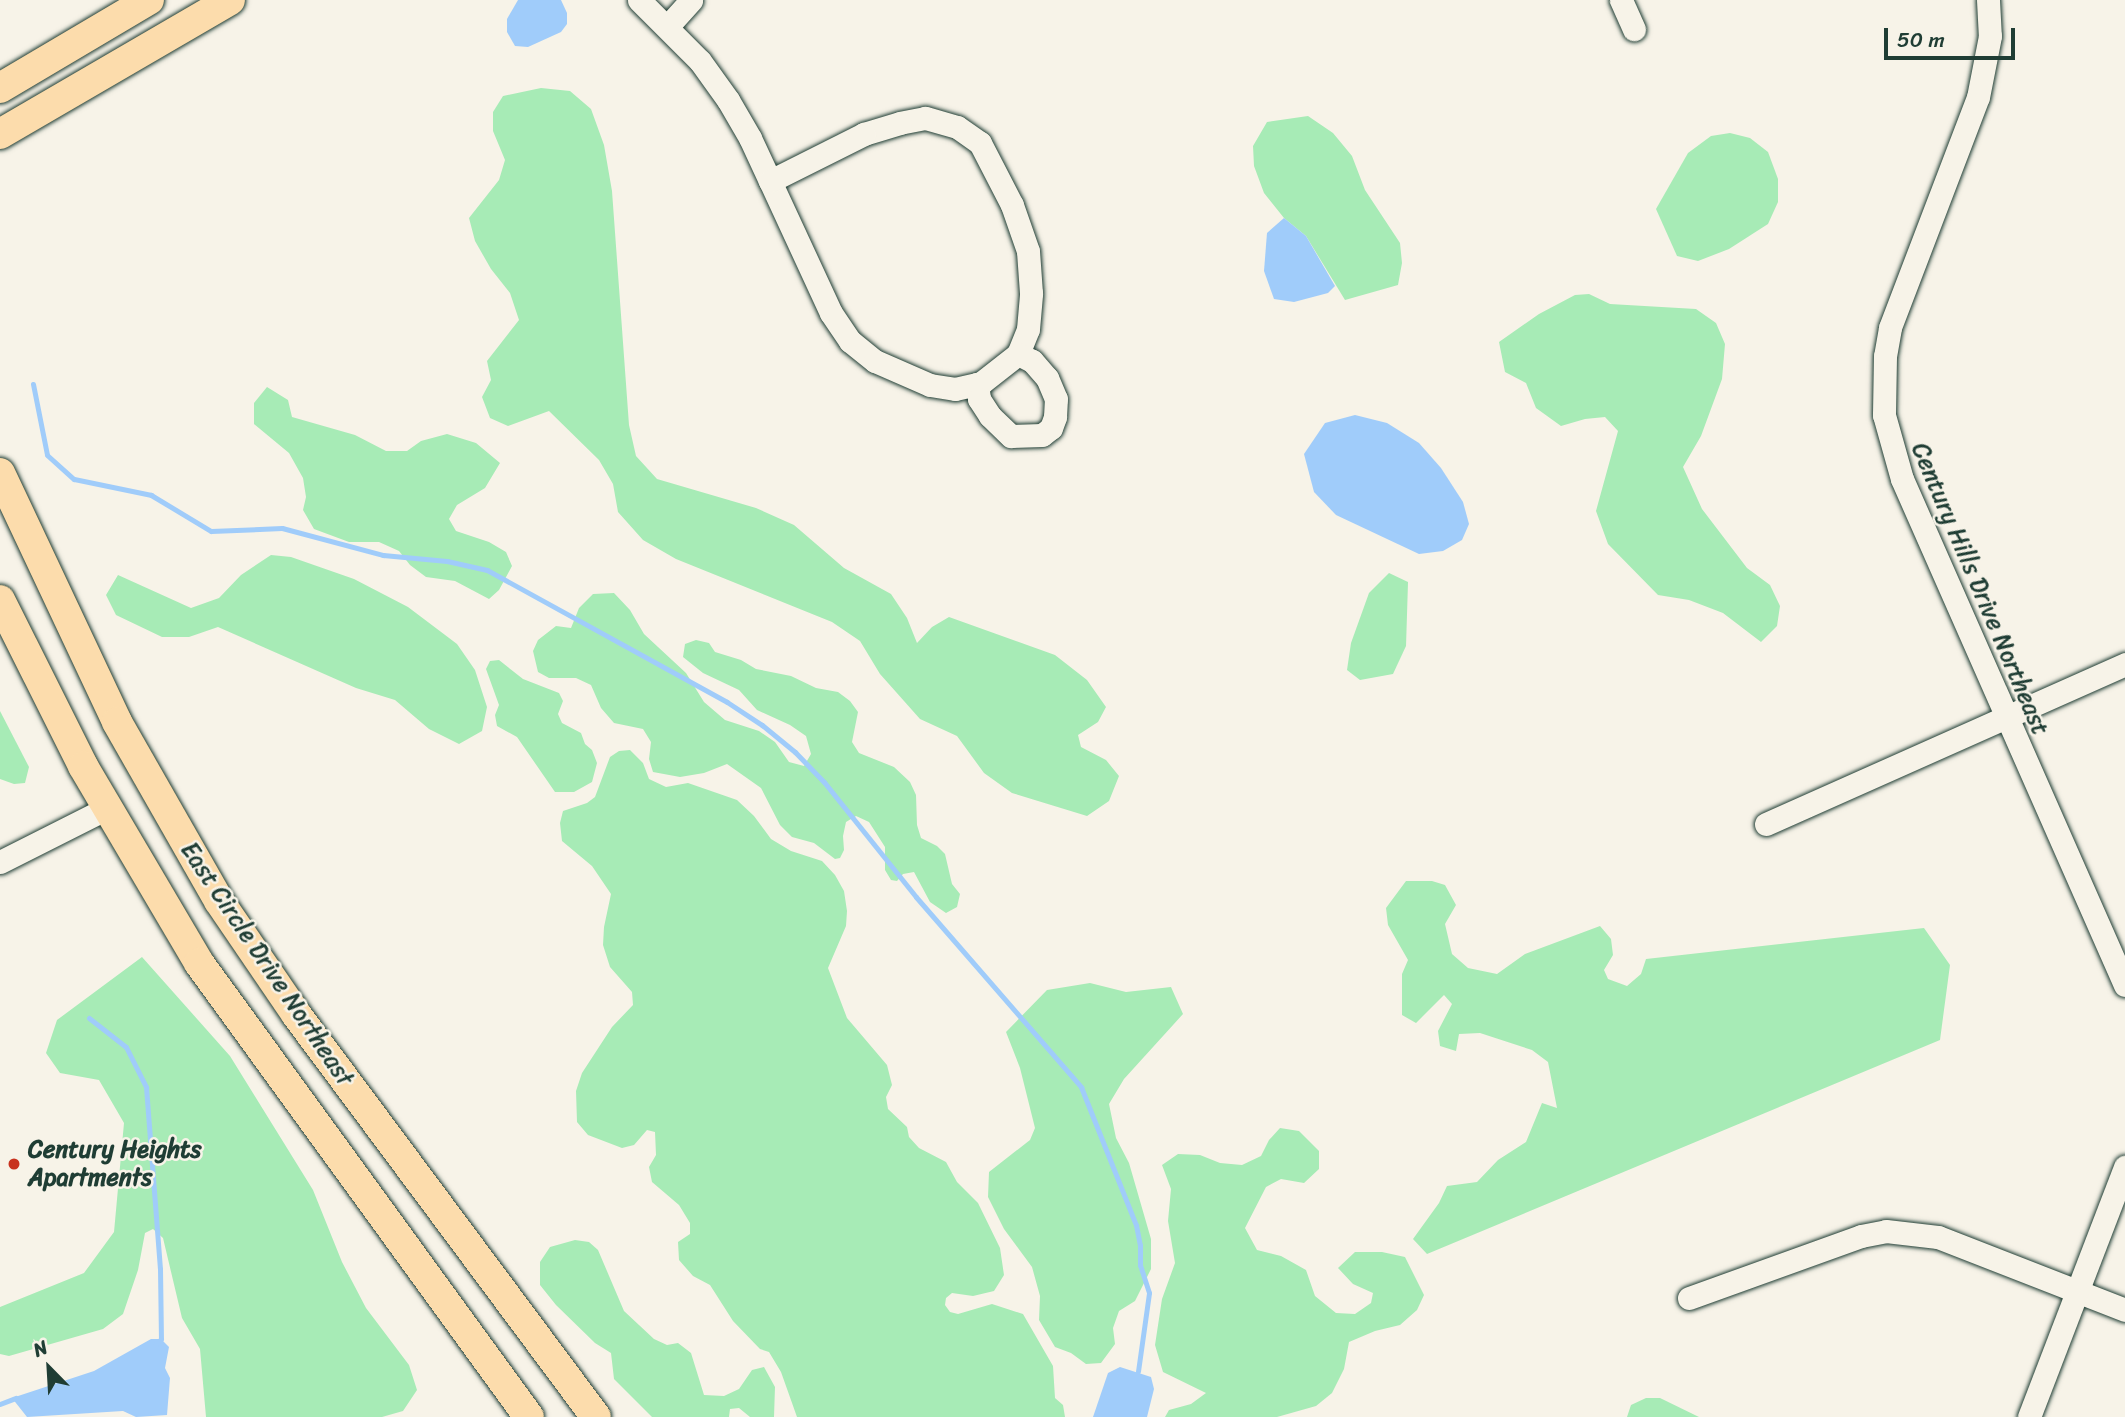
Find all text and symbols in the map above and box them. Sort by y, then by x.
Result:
scale bar [1887,14,2018,58]
text: 50 m [1897,21,1945,59]
street label: Century Hills Drive Northeast [1905,439,2055,739]
street label: East Circle Drive Northeast [174,836,360,1092]
place label: Century Heights Apartments [28,1136,201,1192]
marker: Century Heights Apartments [6,1156,22,1172]
text: N [28,1331,53,1366]
north arrow [14,1333,84,1403]

